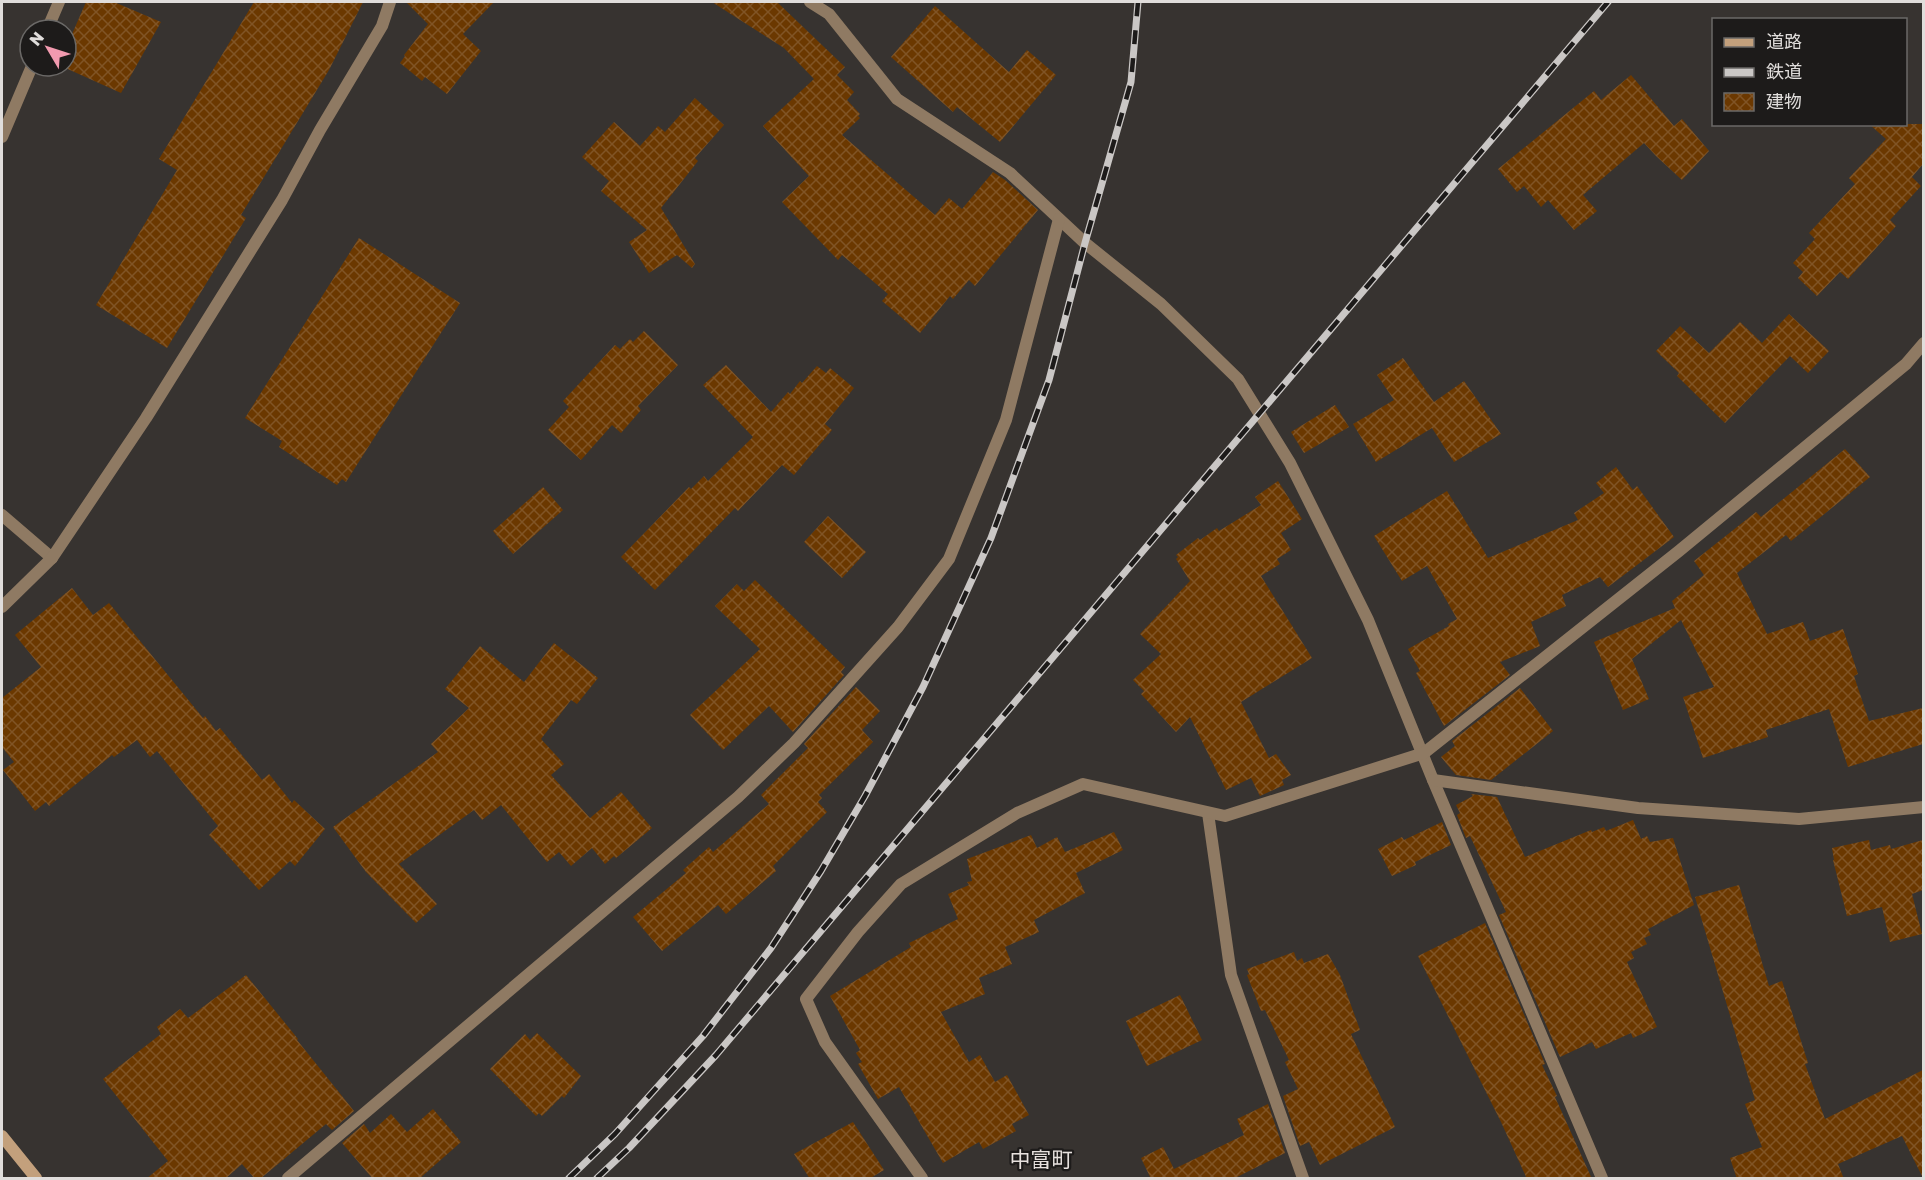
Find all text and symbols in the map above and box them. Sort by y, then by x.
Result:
north arrow [18,18,78,78]
legend [1712,18,1907,126]
text: N [25,28,48,50]
text: 道路 [1766,30,1802,52]
text: 鉄道 [1766,60,1802,82]
text: 建物 [1766,90,1802,112]
district label: 中富町 [1010,1146,1073,1172]

